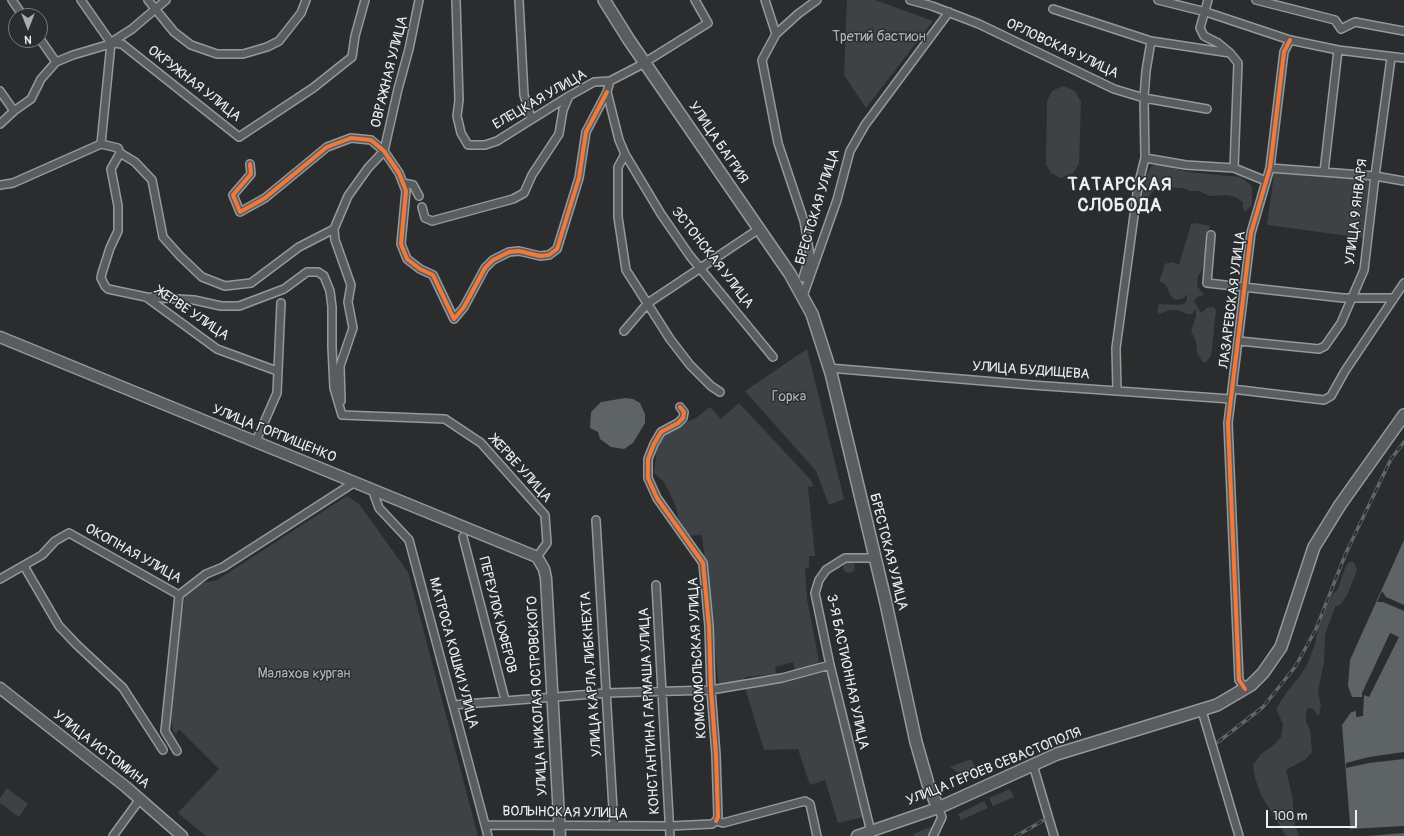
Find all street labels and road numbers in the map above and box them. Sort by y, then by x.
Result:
street label: ОВРАЖНАЯ УЛИЦА [368,14,412,130]
street label: ОРЛОВСКАЯ УЛИЦА [1003,16,1121,82]
street label: ОКРУЖНАЯ УЛИЦА [144,42,244,126]
street label: ЕЛЕЦКАЯ УЛИЦА [490,66,590,134]
street label: УЛИЦА БАГРИЯ [684,99,752,187]
street label: БРЕСТСКАЯ УЛИЦА [792,147,844,267]
street label: УЛИЦА 9 ЯНВАРЯ [1342,158,1372,266]
street label: ЭСТОНСКАЯ УЛИЦА [667,204,757,312]
street label: ЛАЗАРЕВСКАЯ УЛИЦА [1216,230,1250,370]
street label: ЖЕРВЕ УЛИЦА [152,283,232,345]
street label: УЛИЦА БУДИЩЕВА [972,359,1090,383]
street label: УЛИЦА ГОРПИЩЕНКО [210,401,338,467]
street label: ЖЕРВЕ УЛИЦА [485,432,555,506]
street label: БРЕСТСКАЯ УЛИЦА [865,492,911,612]
street label: ОКОПНАЯ УЛИЦА [82,521,184,587]
street label: ПЕРЕУЛОК ЮФЕРОВ [474,555,520,675]
street label: МАТРОСА КОШКИ УЛИЦА [425,576,481,730]
street label: КОМСОМОЛЬСКАЯ УЛИЦА [685,577,711,739]
street label: УЛИЦА КАРЛА ЛИБКНЕХТА [578,591,606,757]
street label: 3-Я БАСТИОННАЯ УЛИЦА [822,593,872,751]
street label: УЛИЦА НИКОЛАЯ ОСТРОВСКОГО [524,596,552,796]
street label: КОНСТАНТИНА ГАРМАША УЛИЦА [636,607,664,815]
street label: УЛИЦА ИСТОМИНА [50,707,152,793]
street label: УЛИЦА ГЕРОЕВ СЕВАСТОПОЛЯ [904,724,1084,810]
street label: ВОЛЫНСКАЯ УЛИЦА [502,804,628,822]

